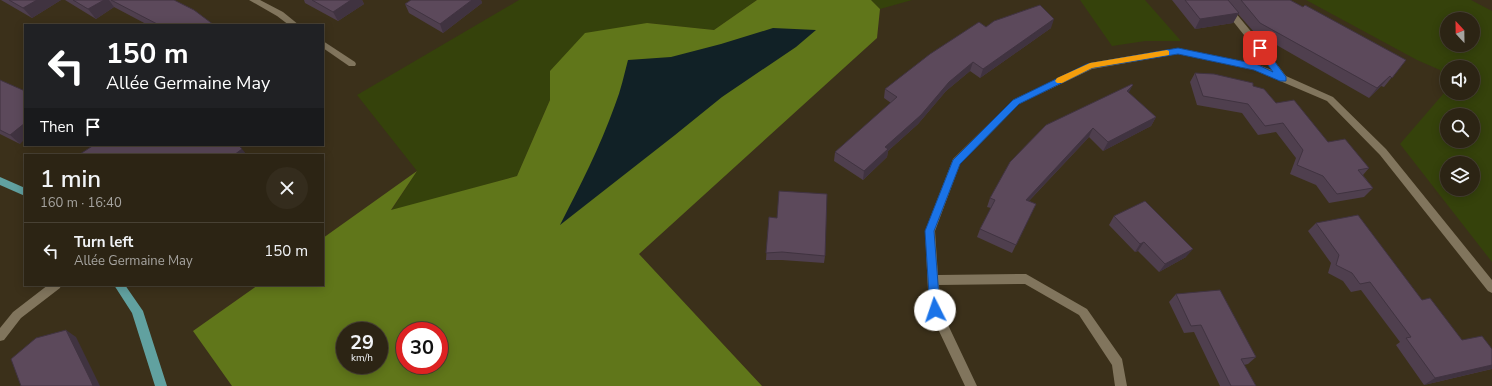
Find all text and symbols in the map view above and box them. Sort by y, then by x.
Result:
north arrow [1440,12,1480,52]
map controls [1440,12,1480,196]
pin [1243,31,1277,65]
text: 150 m [106,35,189,73]
icon: arrive [1249,37,1271,59]
icon: left [40,40,92,92]
button: sound [1440,60,1480,100]
text: Allée Germaine May [106,71,270,95]
button: search [1440,108,1480,148]
icon: arrive [82,116,104,138]
text: Then [40,117,74,137]
button: layers [1440,156,1480,196]
text: 1 min [40,163,101,195]
button: close [266,167,308,209]
text: 160 m · 16:40 [40,194,122,212]
text: Turn left [74,232,133,252]
icon: left [40,240,62,262]
text: 150 m [264,241,308,261]
text: Allée Germaine May [74,252,193,270]
position arrow [914,289,956,331]
speed limit sign: 30 [396,322,448,374]
text: 29 [350,329,374,356]
text: km/h [351,351,373,365]

